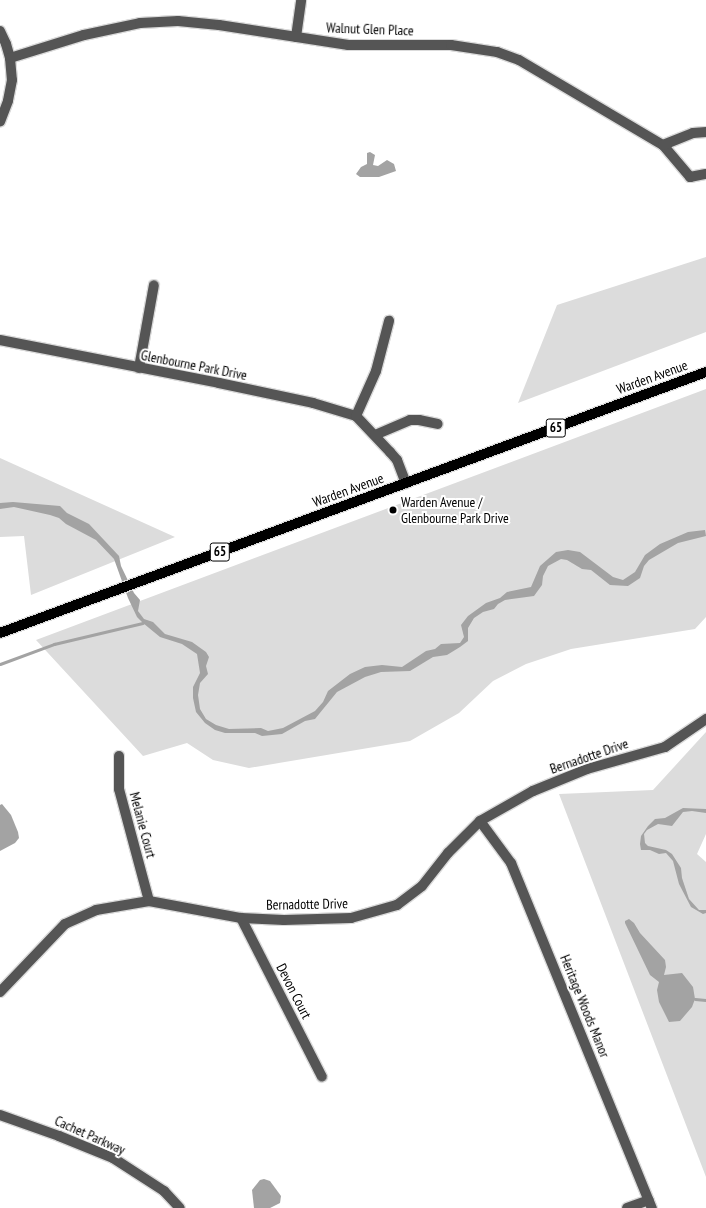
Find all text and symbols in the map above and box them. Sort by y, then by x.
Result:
street label: Walnut Glen Place [326,19,414,39]
street label: Glenbourne Park Drive [139,346,249,384]
street label: Warden Avenue [614,356,690,398]
road number: 65 [545,417,567,439]
street label: Warden Avenue [310,469,386,511]
place label: Warden Avenue / Glenbourne Park Drive [401,494,509,526]
marker: Warden Avenue / Glenbourne Park Drive [388,505,398,515]
road number: 65 [209,541,231,563]
street label: Bernadotte Drive [548,735,630,777]
street label: Melanie Court [126,790,160,860]
street label: Bernadotte Drive [266,895,348,913]
street label: Heritage Woods Manor [557,952,613,1060]
street label: Devon Court [273,961,315,1021]
street label: Cachet Parkway [52,1112,128,1158]

